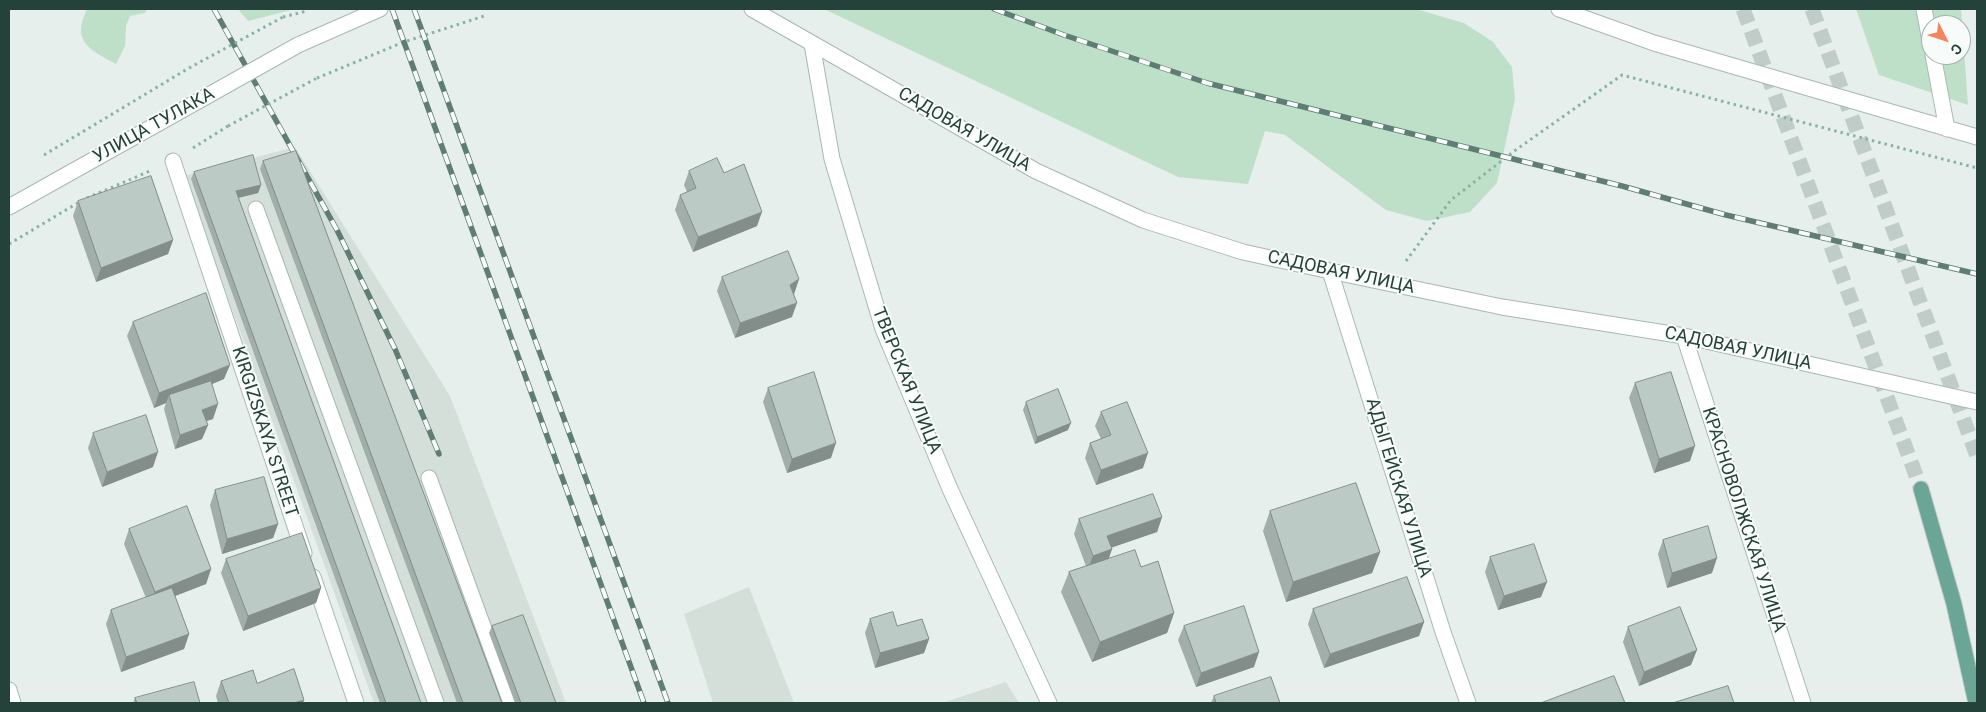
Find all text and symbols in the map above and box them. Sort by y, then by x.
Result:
north arrow [1921,15,1971,65]
text: С [1948,40,1966,58]
street label: САДОВАЯ УЛИЦА [894,83,1034,177]
street label: УЛИЦА ТУЛАКА [90,84,218,168]
street label: САДОВАЯ УЛИЦА [1266,247,1416,299]
street label: ТВЕРСКАЯ УЛИЦА [867,305,945,457]
street label: САДОВАЯ УЛИЦА [1663,323,1813,375]
street label: KIRGIZSKAYA STREET [226,344,302,520]
street label: АДЫГЕЙСКАЯ УЛИЦА [1360,396,1436,580]
street label: КРАСНОВОЛЖСКАЯ УЛИЦА [1696,405,1790,635]

